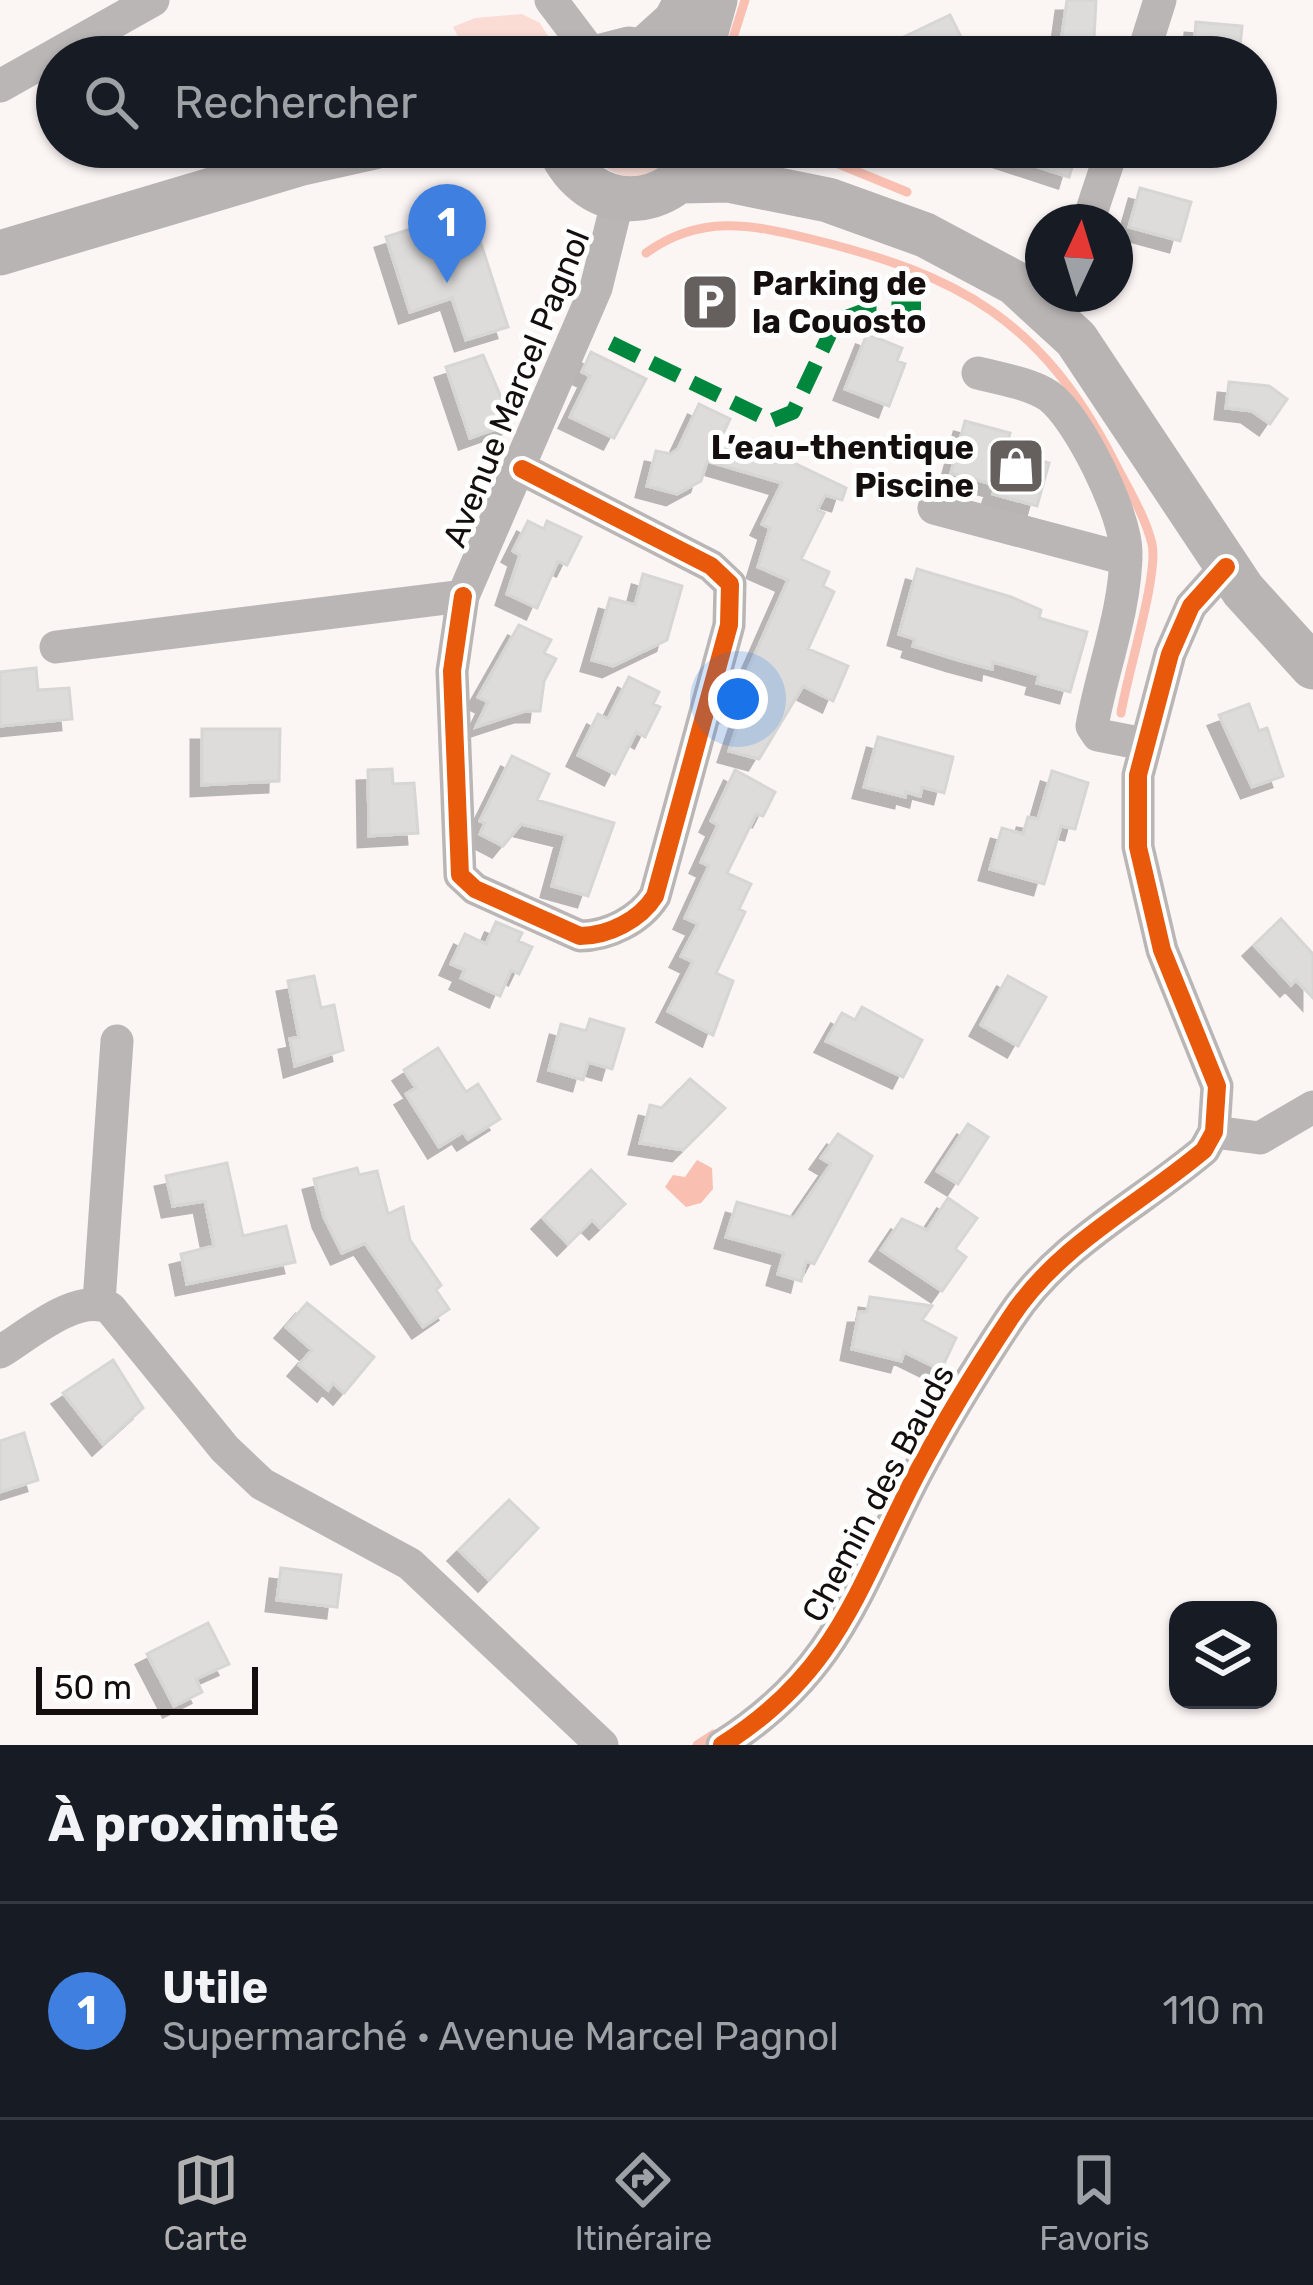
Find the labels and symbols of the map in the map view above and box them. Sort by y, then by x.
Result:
pin: 1 [408,184,486,283]
north arrow [1025,204,1133,312]
street label: Avenue Marcel Pagnol [434,224,598,552]
place label: Parking de la Couosto [752,264,927,341]
parking icon: Parking de la Couosto [679,271,741,333]
place label: L’eau-thentique Piscine [711,428,974,505]
shop icon: L’eau-thentique Piscine [985,435,1047,497]
your location [708,669,768,729]
street label: Chemin des Bauds [794,1358,962,1628]
scale bar [36,1661,258,1714]

